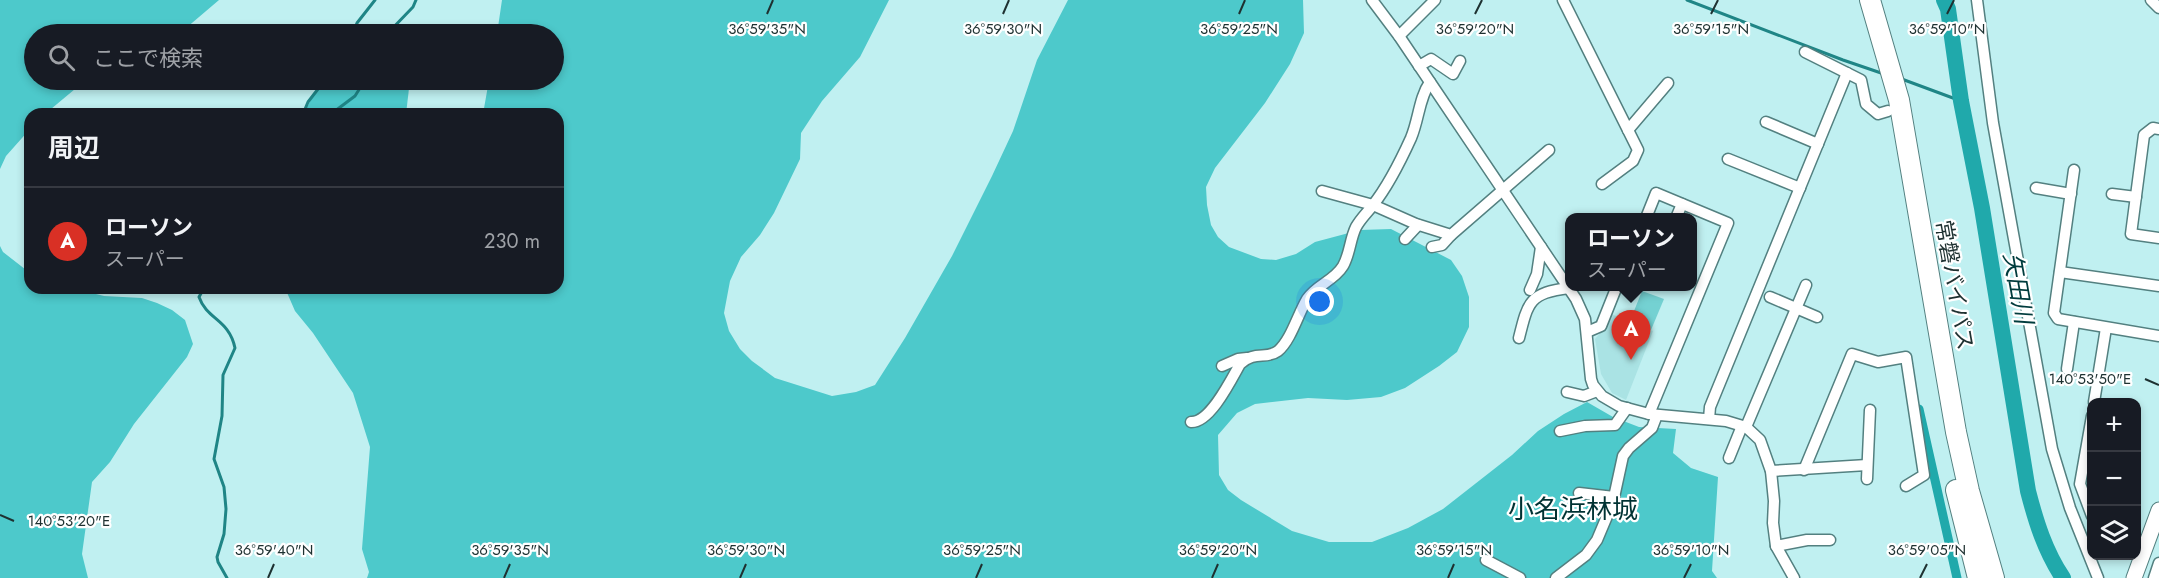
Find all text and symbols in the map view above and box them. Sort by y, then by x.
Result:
text: 36°59'35"N [728,18,806,40]
text: 36°59'30"N [964,18,1042,40]
text: 36°59'25"N [1200,18,1278,40]
text: 36°59'20"N [1436,18,1514,40]
text: 36°59'15"N [1673,18,1749,40]
text: 36°59'10"N [1909,18,1985,40]
search box [24,24,564,90]
icon: search [45,41,78,74]
text: ここで検索 [93,42,203,74]
text: 周辺 [48,129,100,167]
text: ローソン [105,211,193,243]
popup [1565,213,1697,291]
street label: 常磐バイパス [1928,217,1982,353]
text: ローソン [1587,222,1675,254]
text: A [60,227,75,256]
text: 230 m [484,227,540,256]
text: スーパー [105,245,185,274]
water label: 矢田川 [1995,249,2042,329]
text: スーパー [1587,256,1667,285]
your location [1305,287,1334,316]
pin: A [1612,310,1650,360]
text: 140°53'50"E [2049,368,2131,390]
map controls [2087,398,2141,560]
button: + [2087,398,2141,452]
button: − [2087,452,2141,506]
district label: 小名浜林城 [1508,490,1638,528]
button: layers [2087,506,2141,560]
text: 140°53'20"E [28,510,110,532]
text: 36°59'40"N [235,539,313,561]
text: 36°59'35"N [471,539,549,561]
text: 36°59'30"N [707,539,785,561]
text: 36°59'25"N [943,539,1021,561]
text: 36°59'20"N [1179,539,1257,561]
text: 36°59'15"N [1416,539,1492,561]
text: 36°59'10"N [1653,539,1729,561]
text: 36°59'05"N [1888,539,1966,561]

